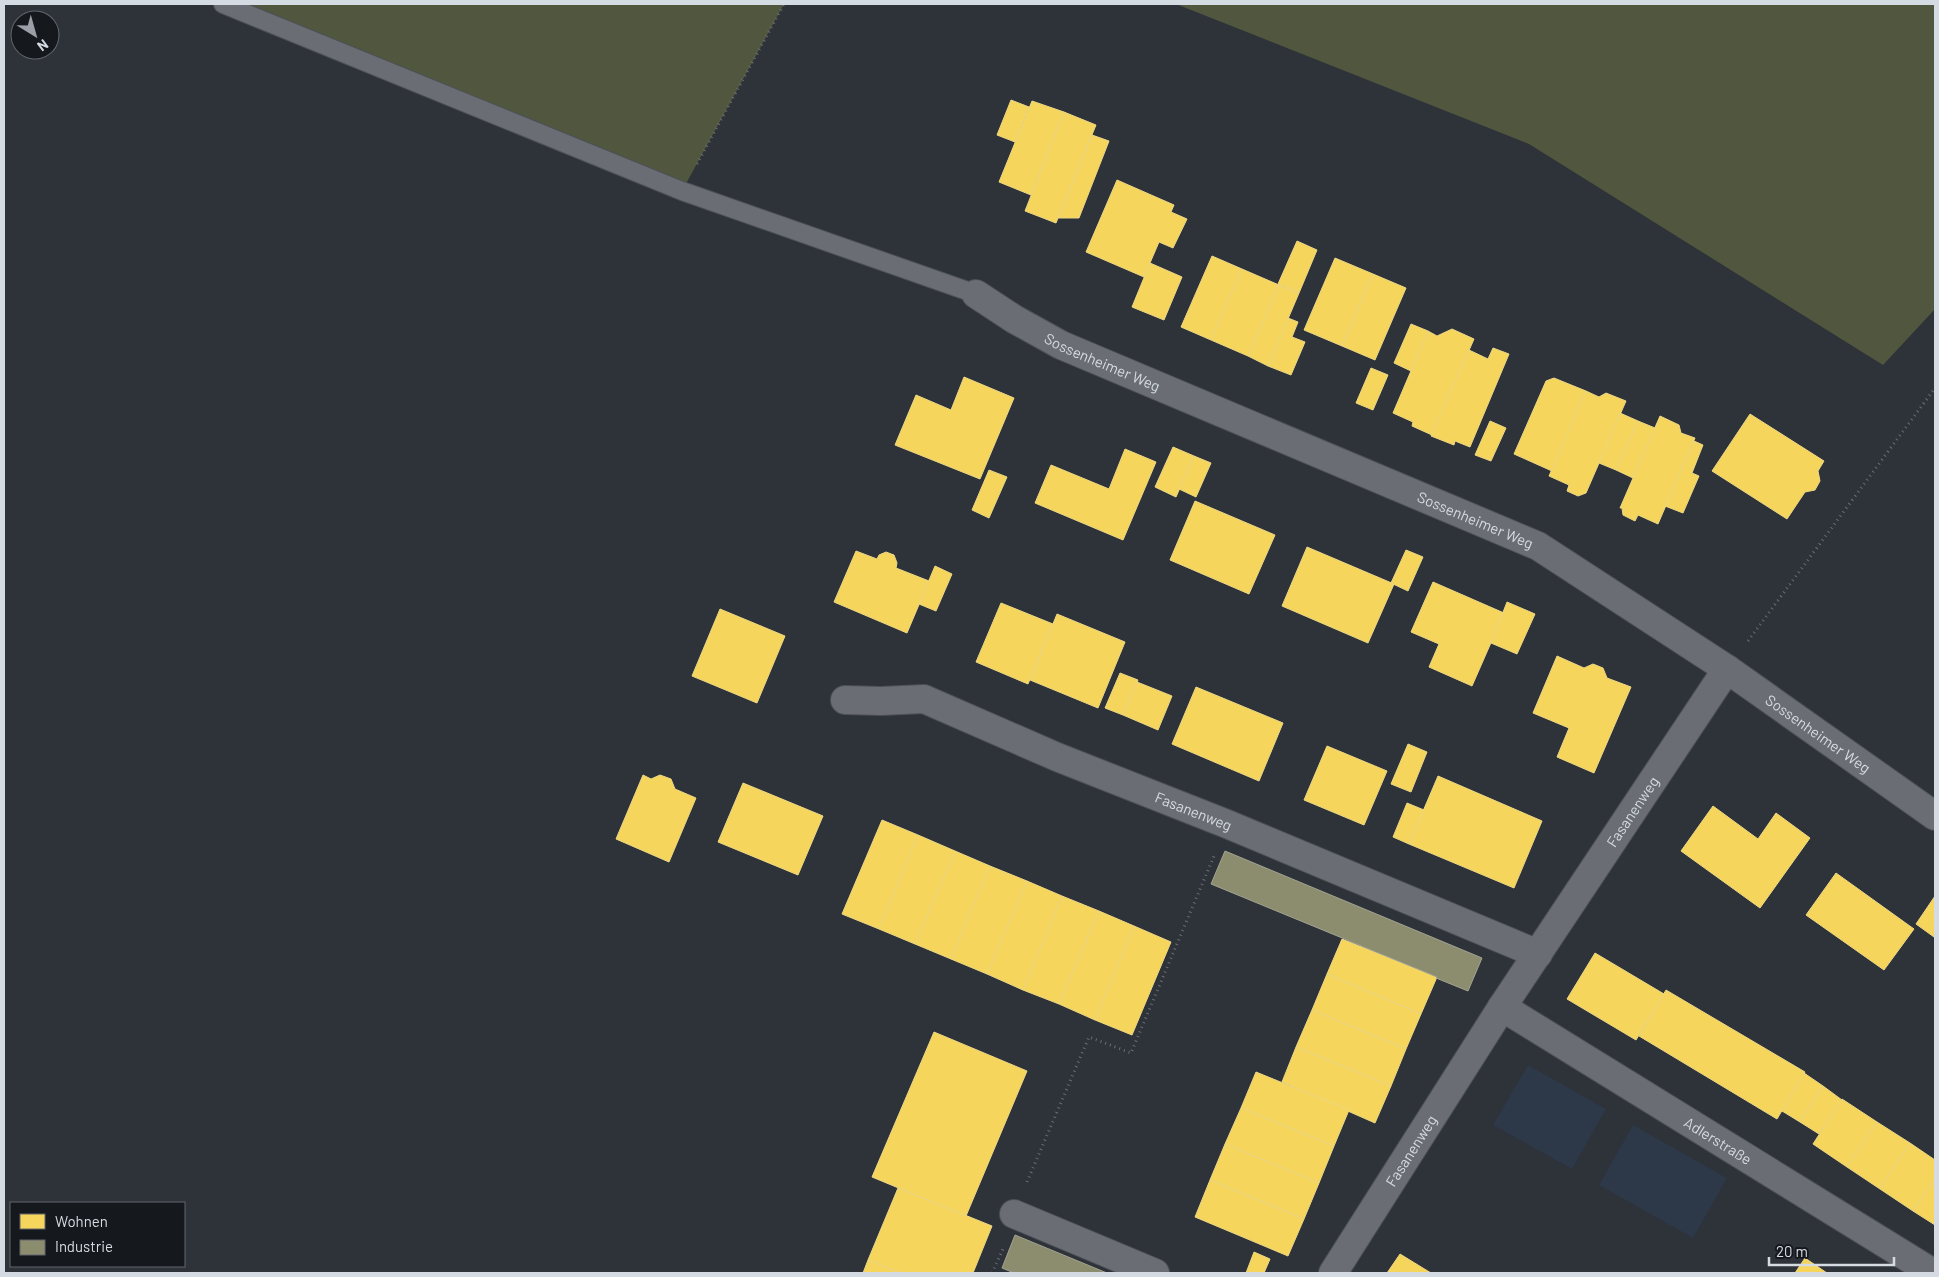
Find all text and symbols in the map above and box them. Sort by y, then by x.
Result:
north arrow [10,10,60,60]
text: N [34,36,52,55]
street label: Sossenheimer Weg [1041,329,1163,395]
street label: Sossenheimer Weg [1415,487,1536,552]
street label: Sossenheimer Weg [1762,690,1874,777]
street label: Fasanenweg [1602,773,1662,850]
street label: Fasanenweg [1153,788,1235,834]
street label: Fasanenweg [1381,1112,1440,1190]
street label: Adlerstraße [1681,1113,1755,1168]
legend [10,1202,185,1267]
text: Wohnen [55,1212,108,1230]
scale bar [1769,1234,1894,1266]
text: Industrie [55,1237,113,1255]
text: 20 m [1776,1242,1808,1260]

